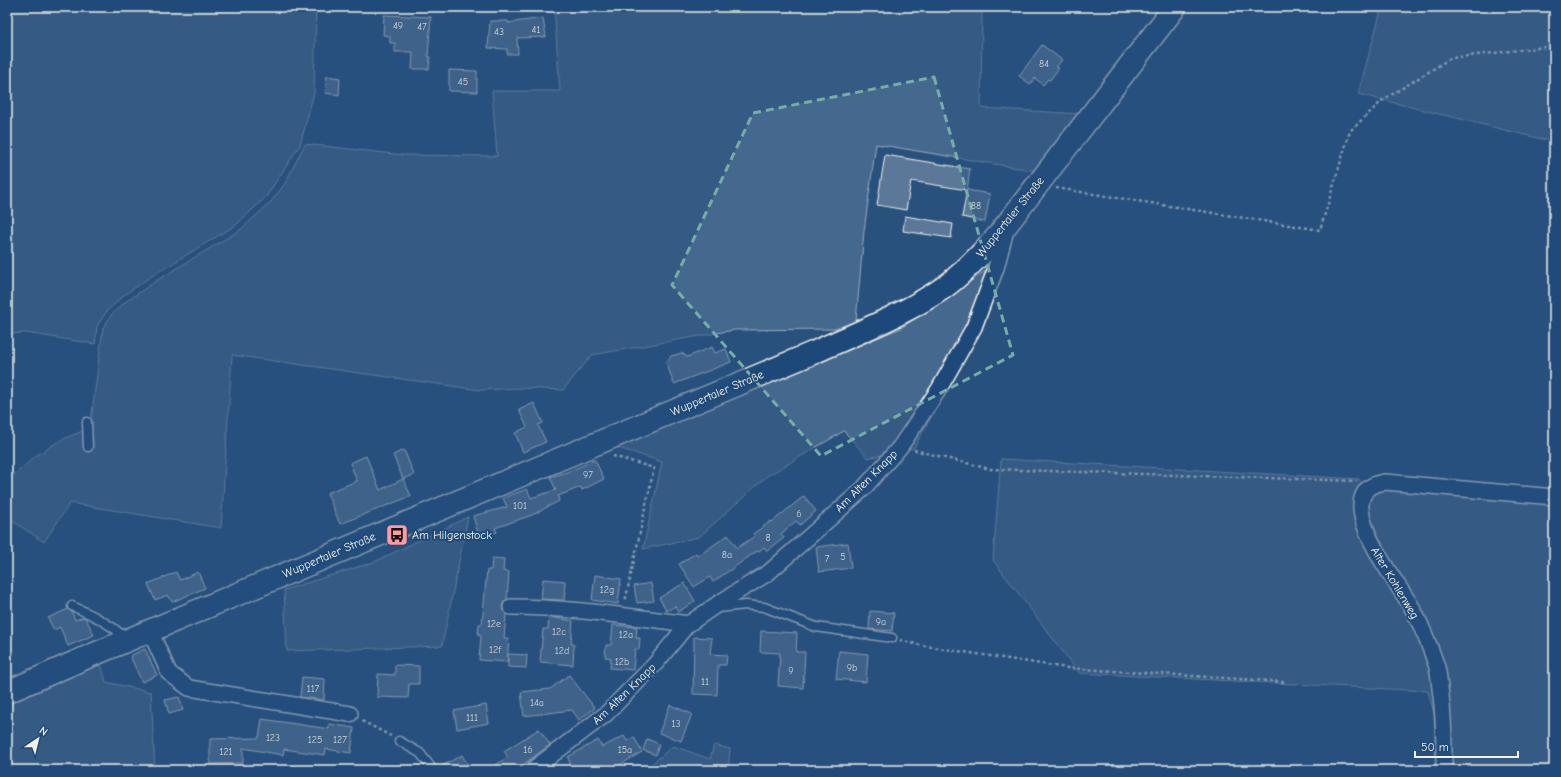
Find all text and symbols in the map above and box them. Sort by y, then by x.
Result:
house number: 49 [393,20,403,32]
house number: 47 [417,21,427,33]
house number: 41 [532,24,540,36]
house number: 43 [494,26,504,38]
house number: 84 [1039,58,1049,70]
house number: 45 [458,76,468,88]
street label: Wuppertaler Straße [973,174,1047,260]
house number: 88 [971,200,981,212]
street label: Wuppertaler Straße [668,367,766,419]
street label: Am Alten Knapp [832,447,900,515]
house number: 97 [583,469,593,481]
house number: 101 [513,500,527,512]
house number: 6 [796,508,802,520]
bus stop icon: Am Hilgenstock [384,522,410,548]
place label: Am Hilgenstock [412,528,492,542]
street label: Wuppertaler Straße [280,529,378,581]
house number: 8 [765,532,771,544]
street label: Alter Kohlenweg [1368,544,1422,622]
house number: 8a [722,549,732,561]
house number: 5 [840,551,846,563]
house number: 7 [825,553,830,565]
house number: 12g [600,584,614,596]
house number: 9a [876,616,886,628]
house number: 12e [487,618,501,630]
house number: 12c [552,626,566,638]
house number: 12a [619,629,633,641]
house number: 12f [489,644,502,656]
house number: 12d [555,645,569,657]
house number: 12b [615,656,629,668]
street label: Am Alten Knapp [589,660,659,728]
house number: 9b [847,662,857,674]
house number: 9 [788,665,794,677]
house number: 11 [701,676,709,688]
house number: 117 [307,683,320,695]
house number: 14a [530,697,544,709]
house number: 111 [466,712,478,724]
house number: 13 [671,718,681,730]
north arrow [18,719,58,759]
text: N [37,724,50,739]
house number: 123 [266,732,280,744]
scale bar [1415,733,1518,759]
house number: 125 [308,734,322,746]
house number: 127 [333,734,347,746]
text: 50 m [1421,740,1449,754]
house number: 16 [523,744,533,756]
house number: 15a [618,744,632,756]
house number: 121 [219,746,233,758]

